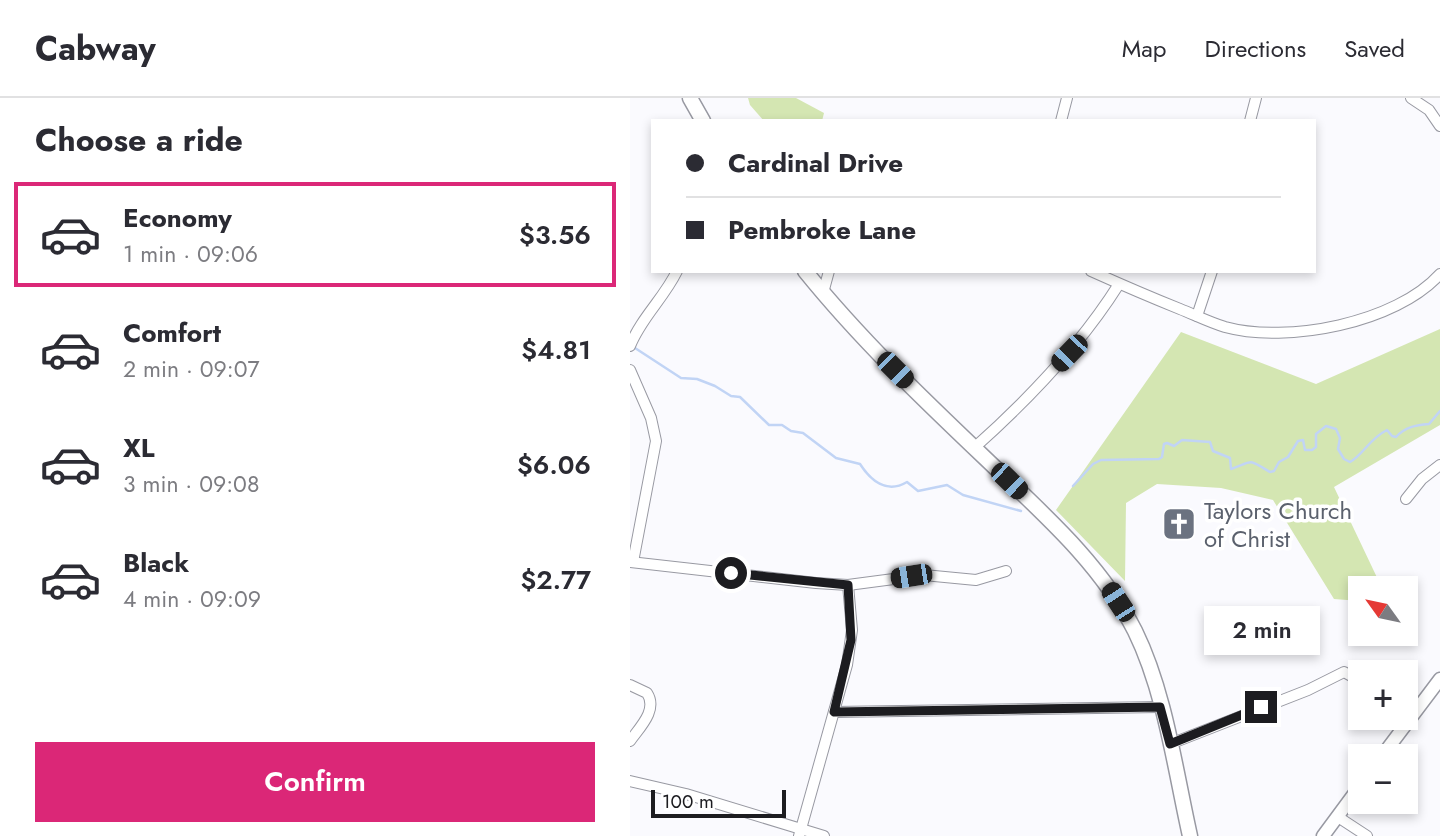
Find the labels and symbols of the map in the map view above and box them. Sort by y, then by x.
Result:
car [1047,331,1092,375]
car [873,348,918,392]
car [987,459,1032,503]
place label: Taylors Church of Christ [1204,493,1352,556]
church icon: Taylors Church of Christ [1160,505,1198,543]
route start [715,557,747,589]
car [889,562,934,590]
north arrow [1348,576,1418,646]
car [1098,579,1139,625]
callout: 2 min [1203,606,1319,654]
route end [1245,691,1277,723]
scale bar [651,787,786,819]

